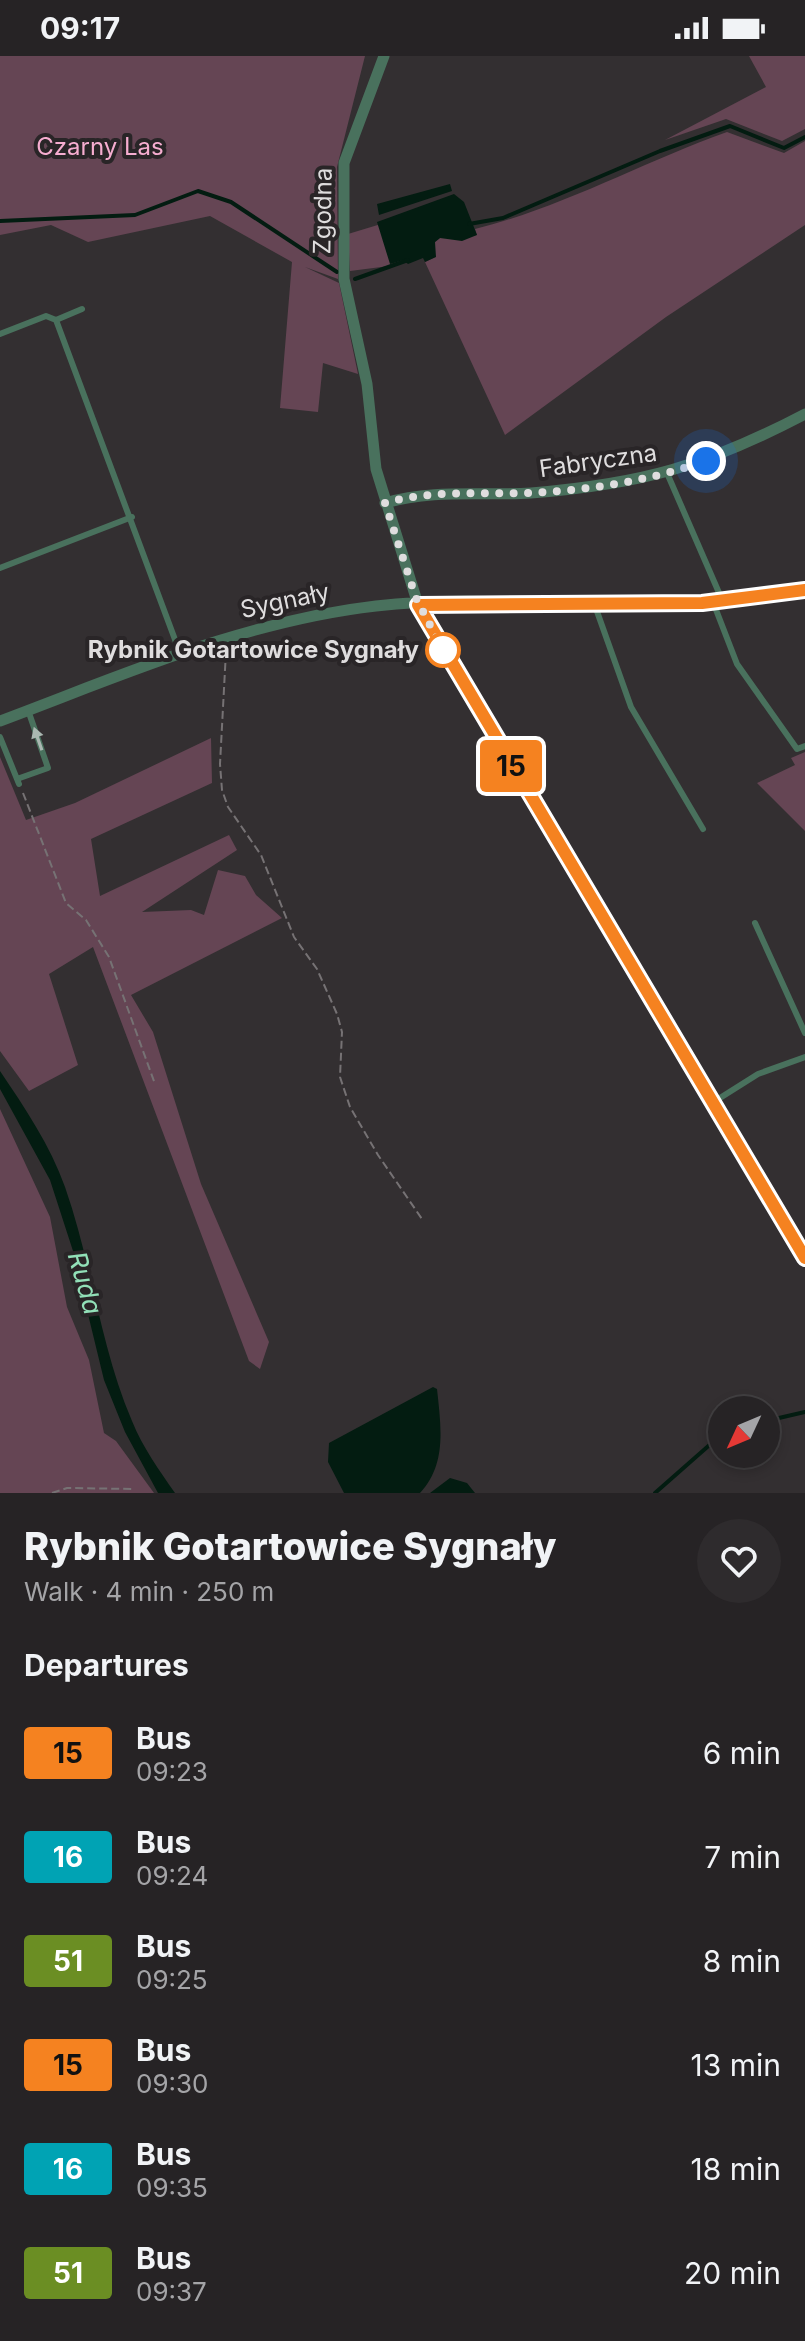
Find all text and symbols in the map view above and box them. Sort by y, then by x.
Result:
text: 09:17 [40,10,120,46]
park label: Czarny Las [36,132,164,161]
street label: Zgodna [307,167,338,255]
street label: Fabryczna [537,438,659,483]
your location [686,441,726,481]
street label: Sygnały [238,577,332,624]
marker: Rybnik Gotartowice Sygnały [426,633,460,667]
place label: Rybnik Gotartowice Sygnały [88,635,420,664]
one-way arrow [31,727,44,751]
line badge: 15 [475,740,547,792]
text: 15 [496,749,526,783]
water label: Ruda [62,1248,109,1318]
north arrow [708,1396,780,1468]
map controls [708,1396,780,1468]
button: heart [697,1519,781,1603]
text: Rybnik Gotartowice Sygnały [24,1523,557,1569]
text: Walk · 4 min · 250 m [24,1576,274,1607]
text: Departures [24,1647,189,1683]
text: Bus [136,1720,191,1756]
text: 6 min [703,1735,781,1771]
text: 15 [53,1736,83,1770]
text: 09:23 [136,1756,208,1787]
text: Bus [136,1824,191,1860]
text: 7 min [704,1839,781,1875]
text: 16 [53,1840,83,1874]
text: 09:24 [136,1860,208,1891]
text: Bus [136,1928,191,1964]
text: 8 min [703,1943,781,1979]
text: 51 [53,1944,83,1978]
text: 09:25 [136,1964,208,1995]
text: Bus [136,2032,191,2068]
text: 13 min [691,2047,781,2083]
text: 15 [53,2048,83,2082]
text: 09:30 [136,2068,208,2099]
text: Bus [136,2136,191,2172]
text: 18 min [691,2151,781,2187]
text: 16 [53,2152,83,2186]
text: 09:35 [136,2172,208,2203]
text: Bus [136,2240,191,2276]
text: 20 min [684,2255,781,2291]
text: 51 [53,2256,83,2290]
text: 09:37 [136,2276,207,2307]

